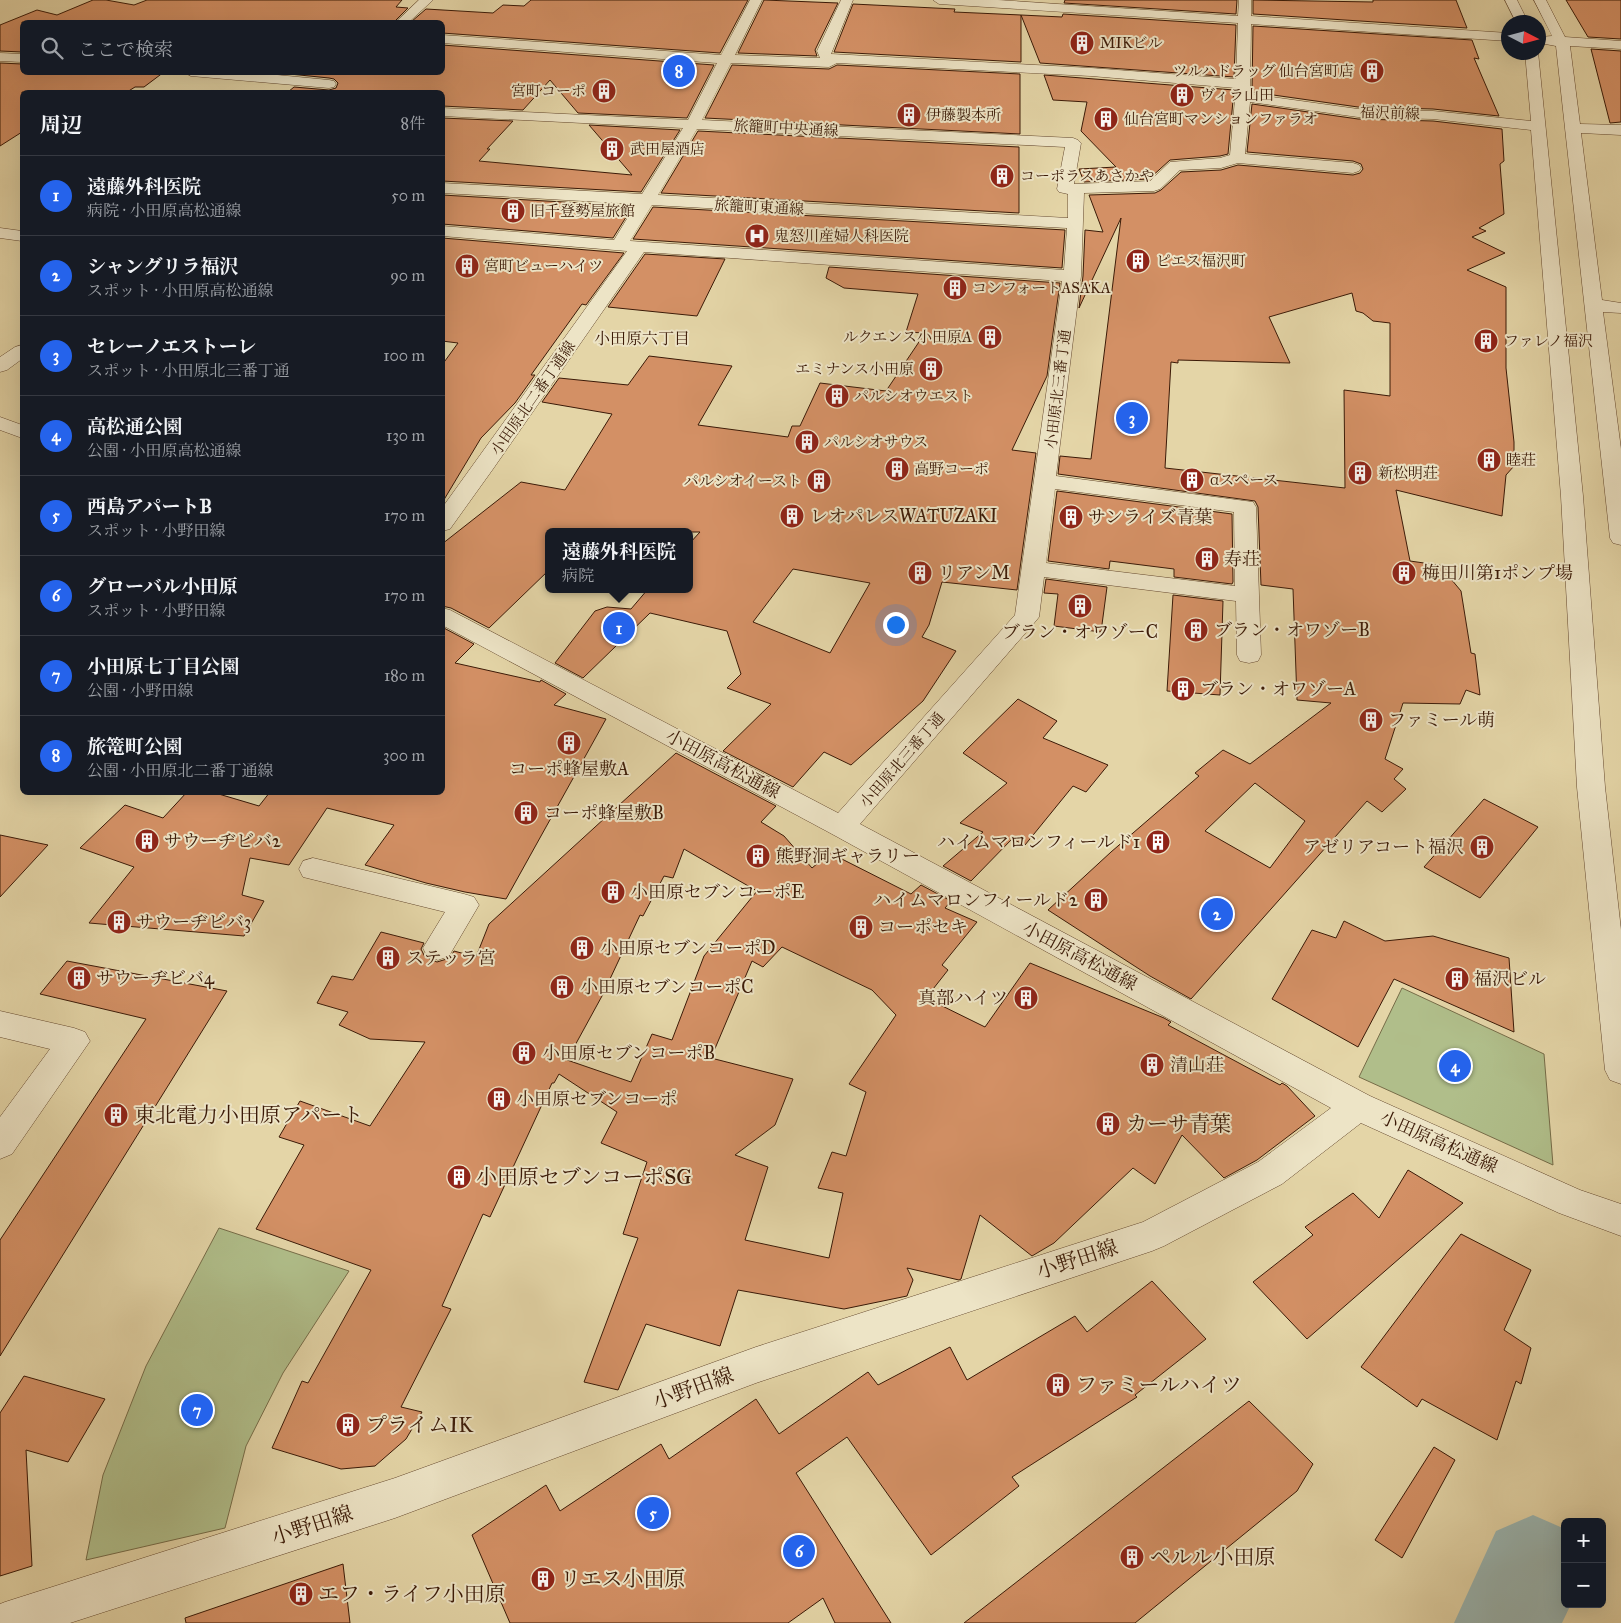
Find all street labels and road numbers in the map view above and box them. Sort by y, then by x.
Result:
street label: 福沢前線 [1360,103,1420,123]
street label: 旅籠町中央通線 [733,116,839,140]
street label: 旅籠町東通線 [714,196,804,218]
street label: 小田原北三番丁通 [1042,328,1074,450]
street label: 小田原北二番丁通線 [487,338,579,458]
street label: 小田原北三番丁通 [856,709,948,811]
street label: 小田原高松通線 [662,725,784,803]
street label: 小田原高松通線 [1019,917,1141,995]
street label: 小田原高松通線 [1377,1106,1501,1178]
street label: 小野田線 [1033,1234,1121,1284]
street label: 小野田線 [649,1361,737,1415]
street label: 小野田線 [268,1500,356,1550]

